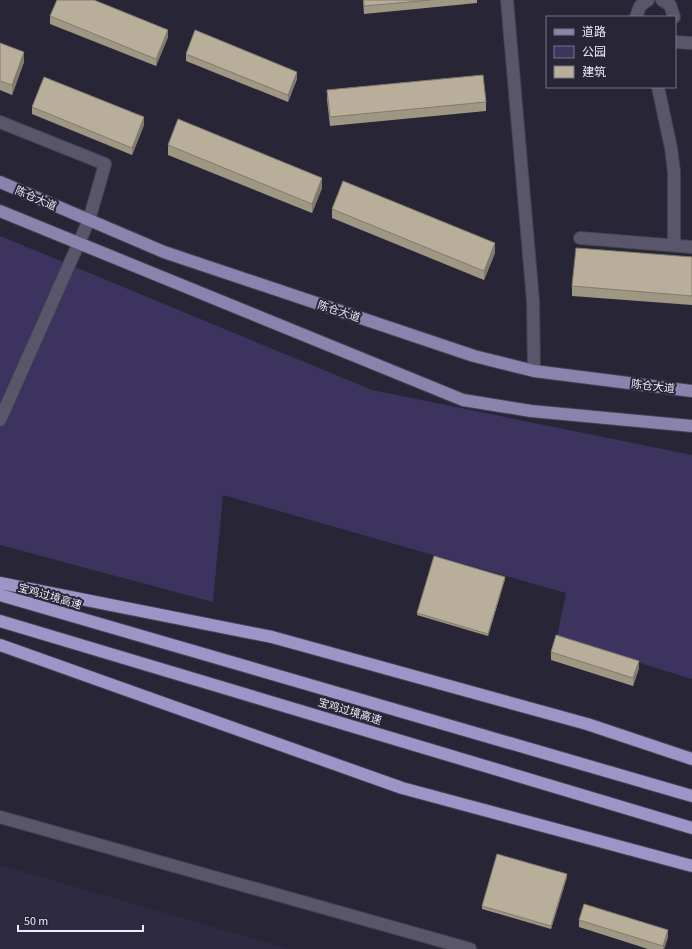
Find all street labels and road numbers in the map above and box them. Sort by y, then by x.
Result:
street label: 陈仓大道 [13,183,59,214]
street label: 陈仓大道 [316,298,362,325]
street label: 陈仓大道 [630,376,676,397]
street label: 宝鸡过境高速 [16,580,84,613]
street label: 宝鸡过境高速 [316,695,384,728]

